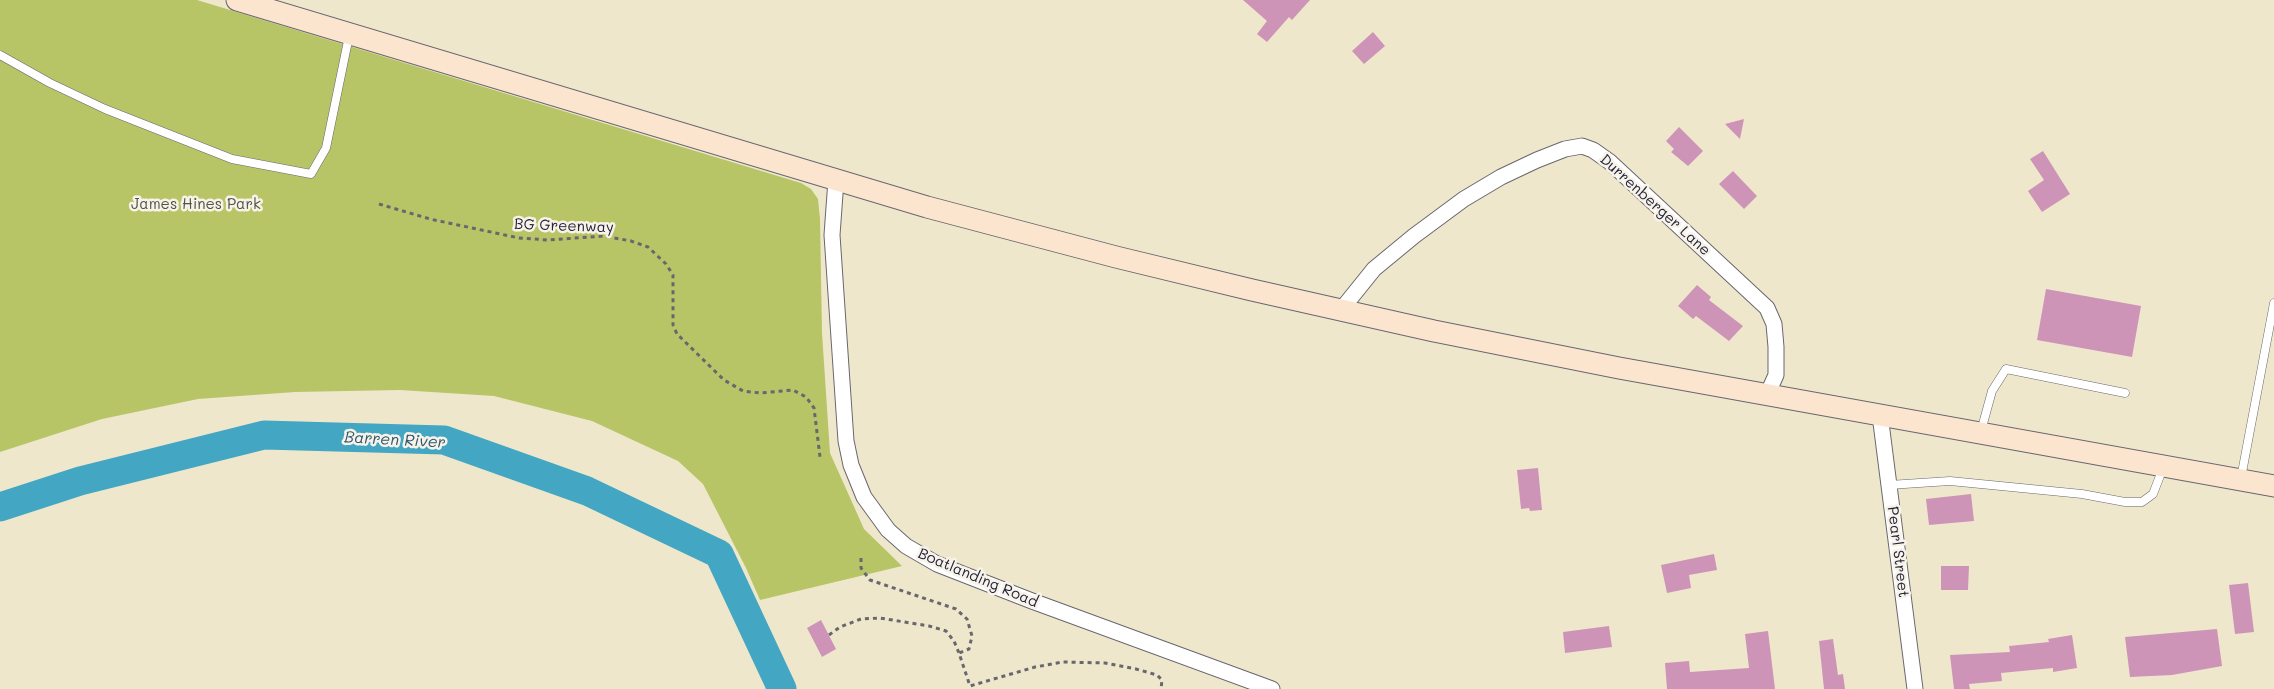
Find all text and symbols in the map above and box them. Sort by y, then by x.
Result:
street label: Durrenberger Lane [1596,151,1714,259]
park label: James Hines Park [131,195,261,213]
street label: BG Greenway [514,215,614,237]
water label: Barren River [344,428,446,452]
street label: Pearl Street [1883,505,1913,599]
street label: Boatlanding Road [915,545,1041,611]

